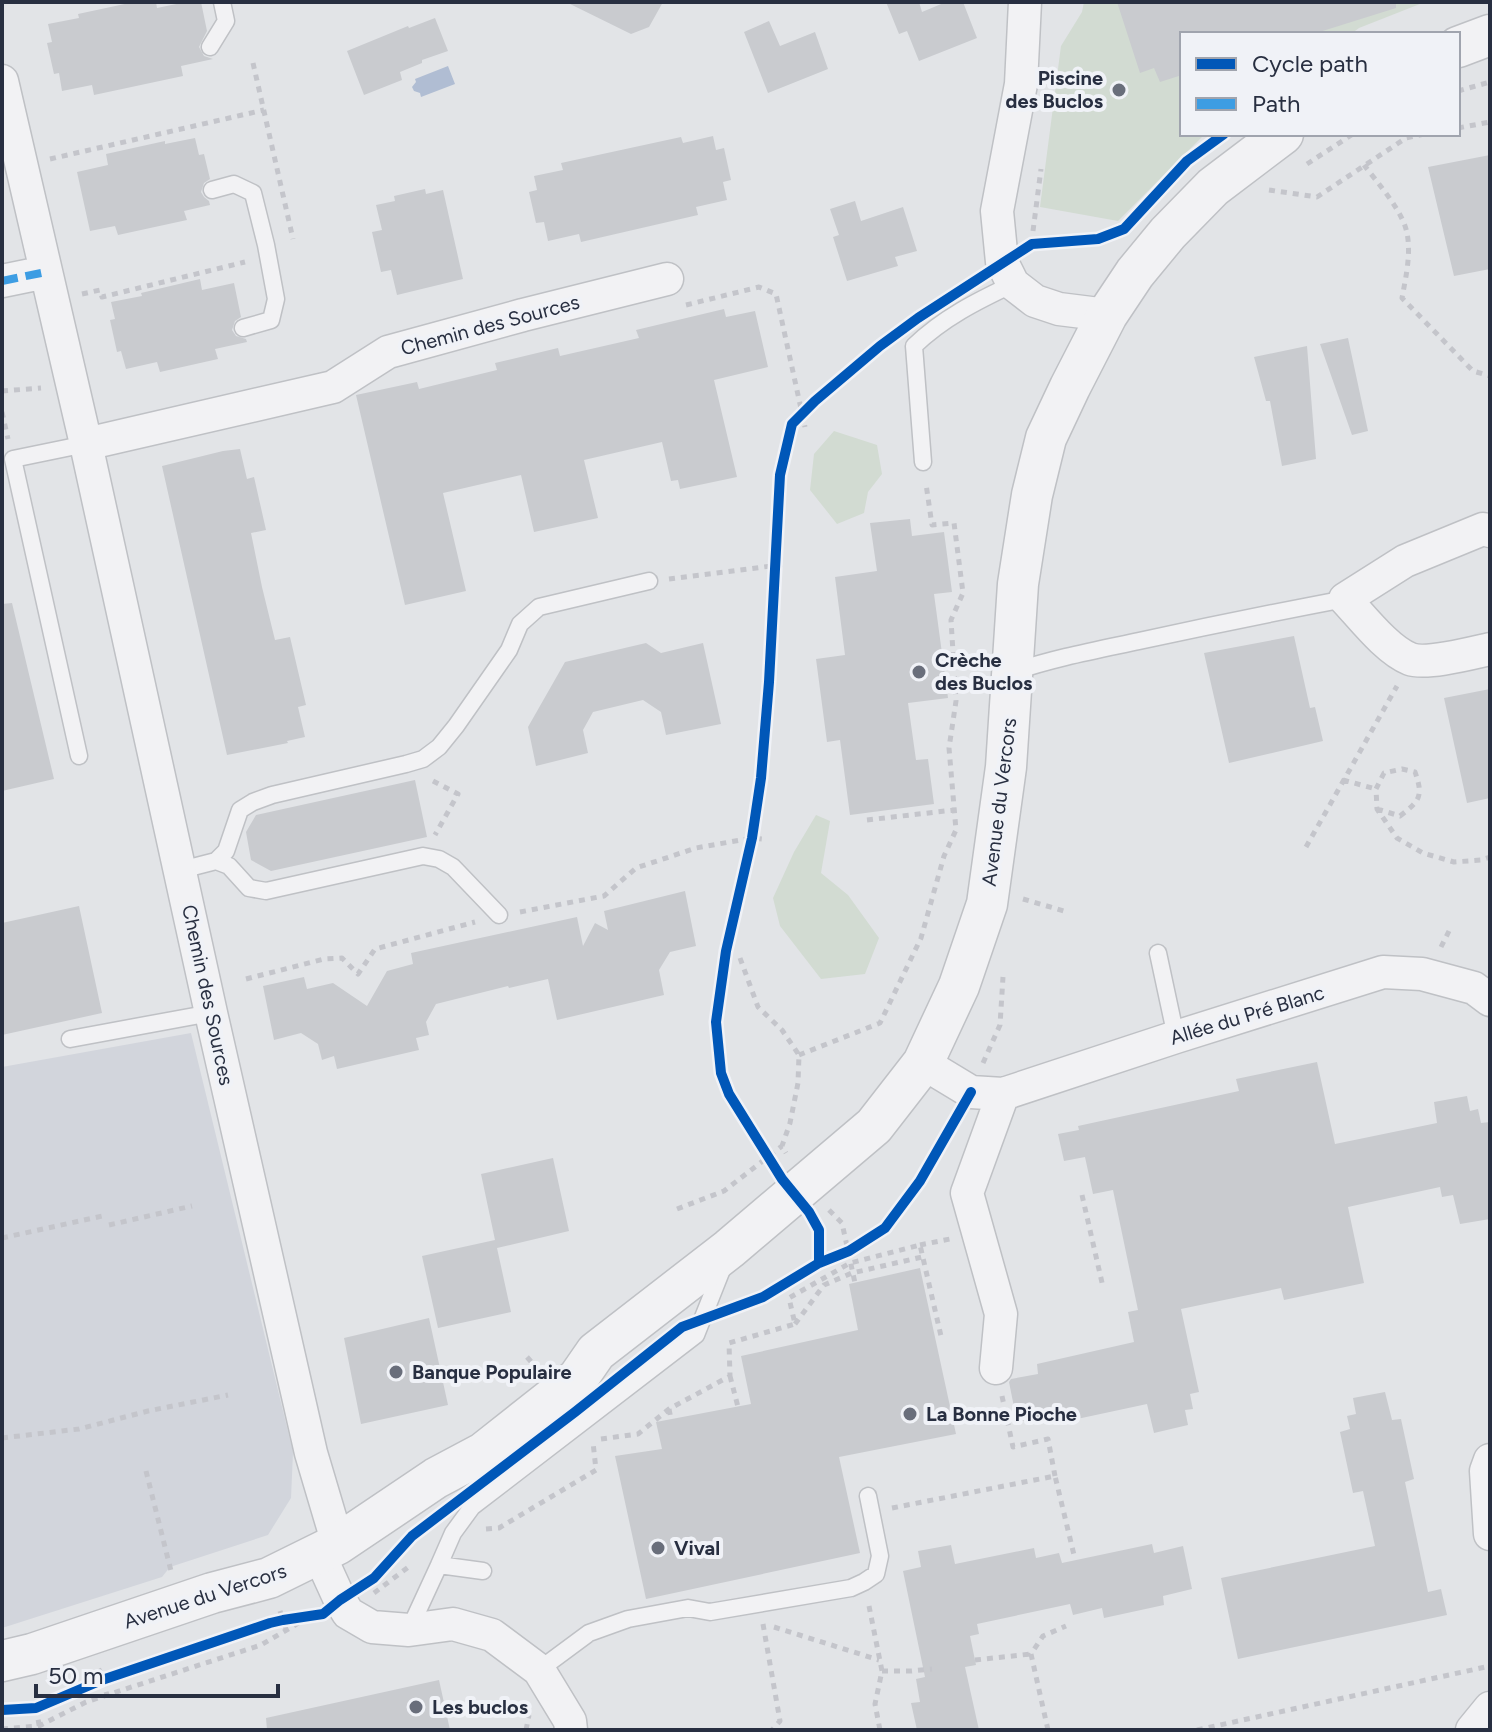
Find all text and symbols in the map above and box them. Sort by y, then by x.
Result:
legend [1180,32,1460,136]
text: Cycle path [1252,49,1368,78]
place label: Piscine des Buclos [1006,66,1103,113]
marker: Piscine des Buclos [1110,81,1128,99]
text: Path [1252,89,1300,118]
street label: Chemin des Sources [398,290,582,360]
place label: Crèche des Buclos [935,648,1032,695]
marker: Crèche des Buclos [910,663,928,681]
street label: Avenue du Vercors [977,716,1021,888]
street label: Chemin des Sources [177,903,239,1087]
street label: Allée du Pré Blanc [1167,980,1327,1050]
place label: Banque Populaire [412,1360,572,1384]
marker: Banque Populaire [387,1363,405,1381]
place label: La Bonne Pioche [926,1402,1077,1426]
marker: La Bonne Pioche [901,1405,919,1423]
place label: Vival [674,1536,720,1560]
marker: Vival [649,1539,667,1557]
street label: Avenue du Vercors [121,1558,289,1634]
scale bar [36,1648,278,1698]
text: 50 m [48,1661,104,1690]
place label: Les buclos [432,1695,528,1719]
marker: Les buclos [407,1698,425,1716]

